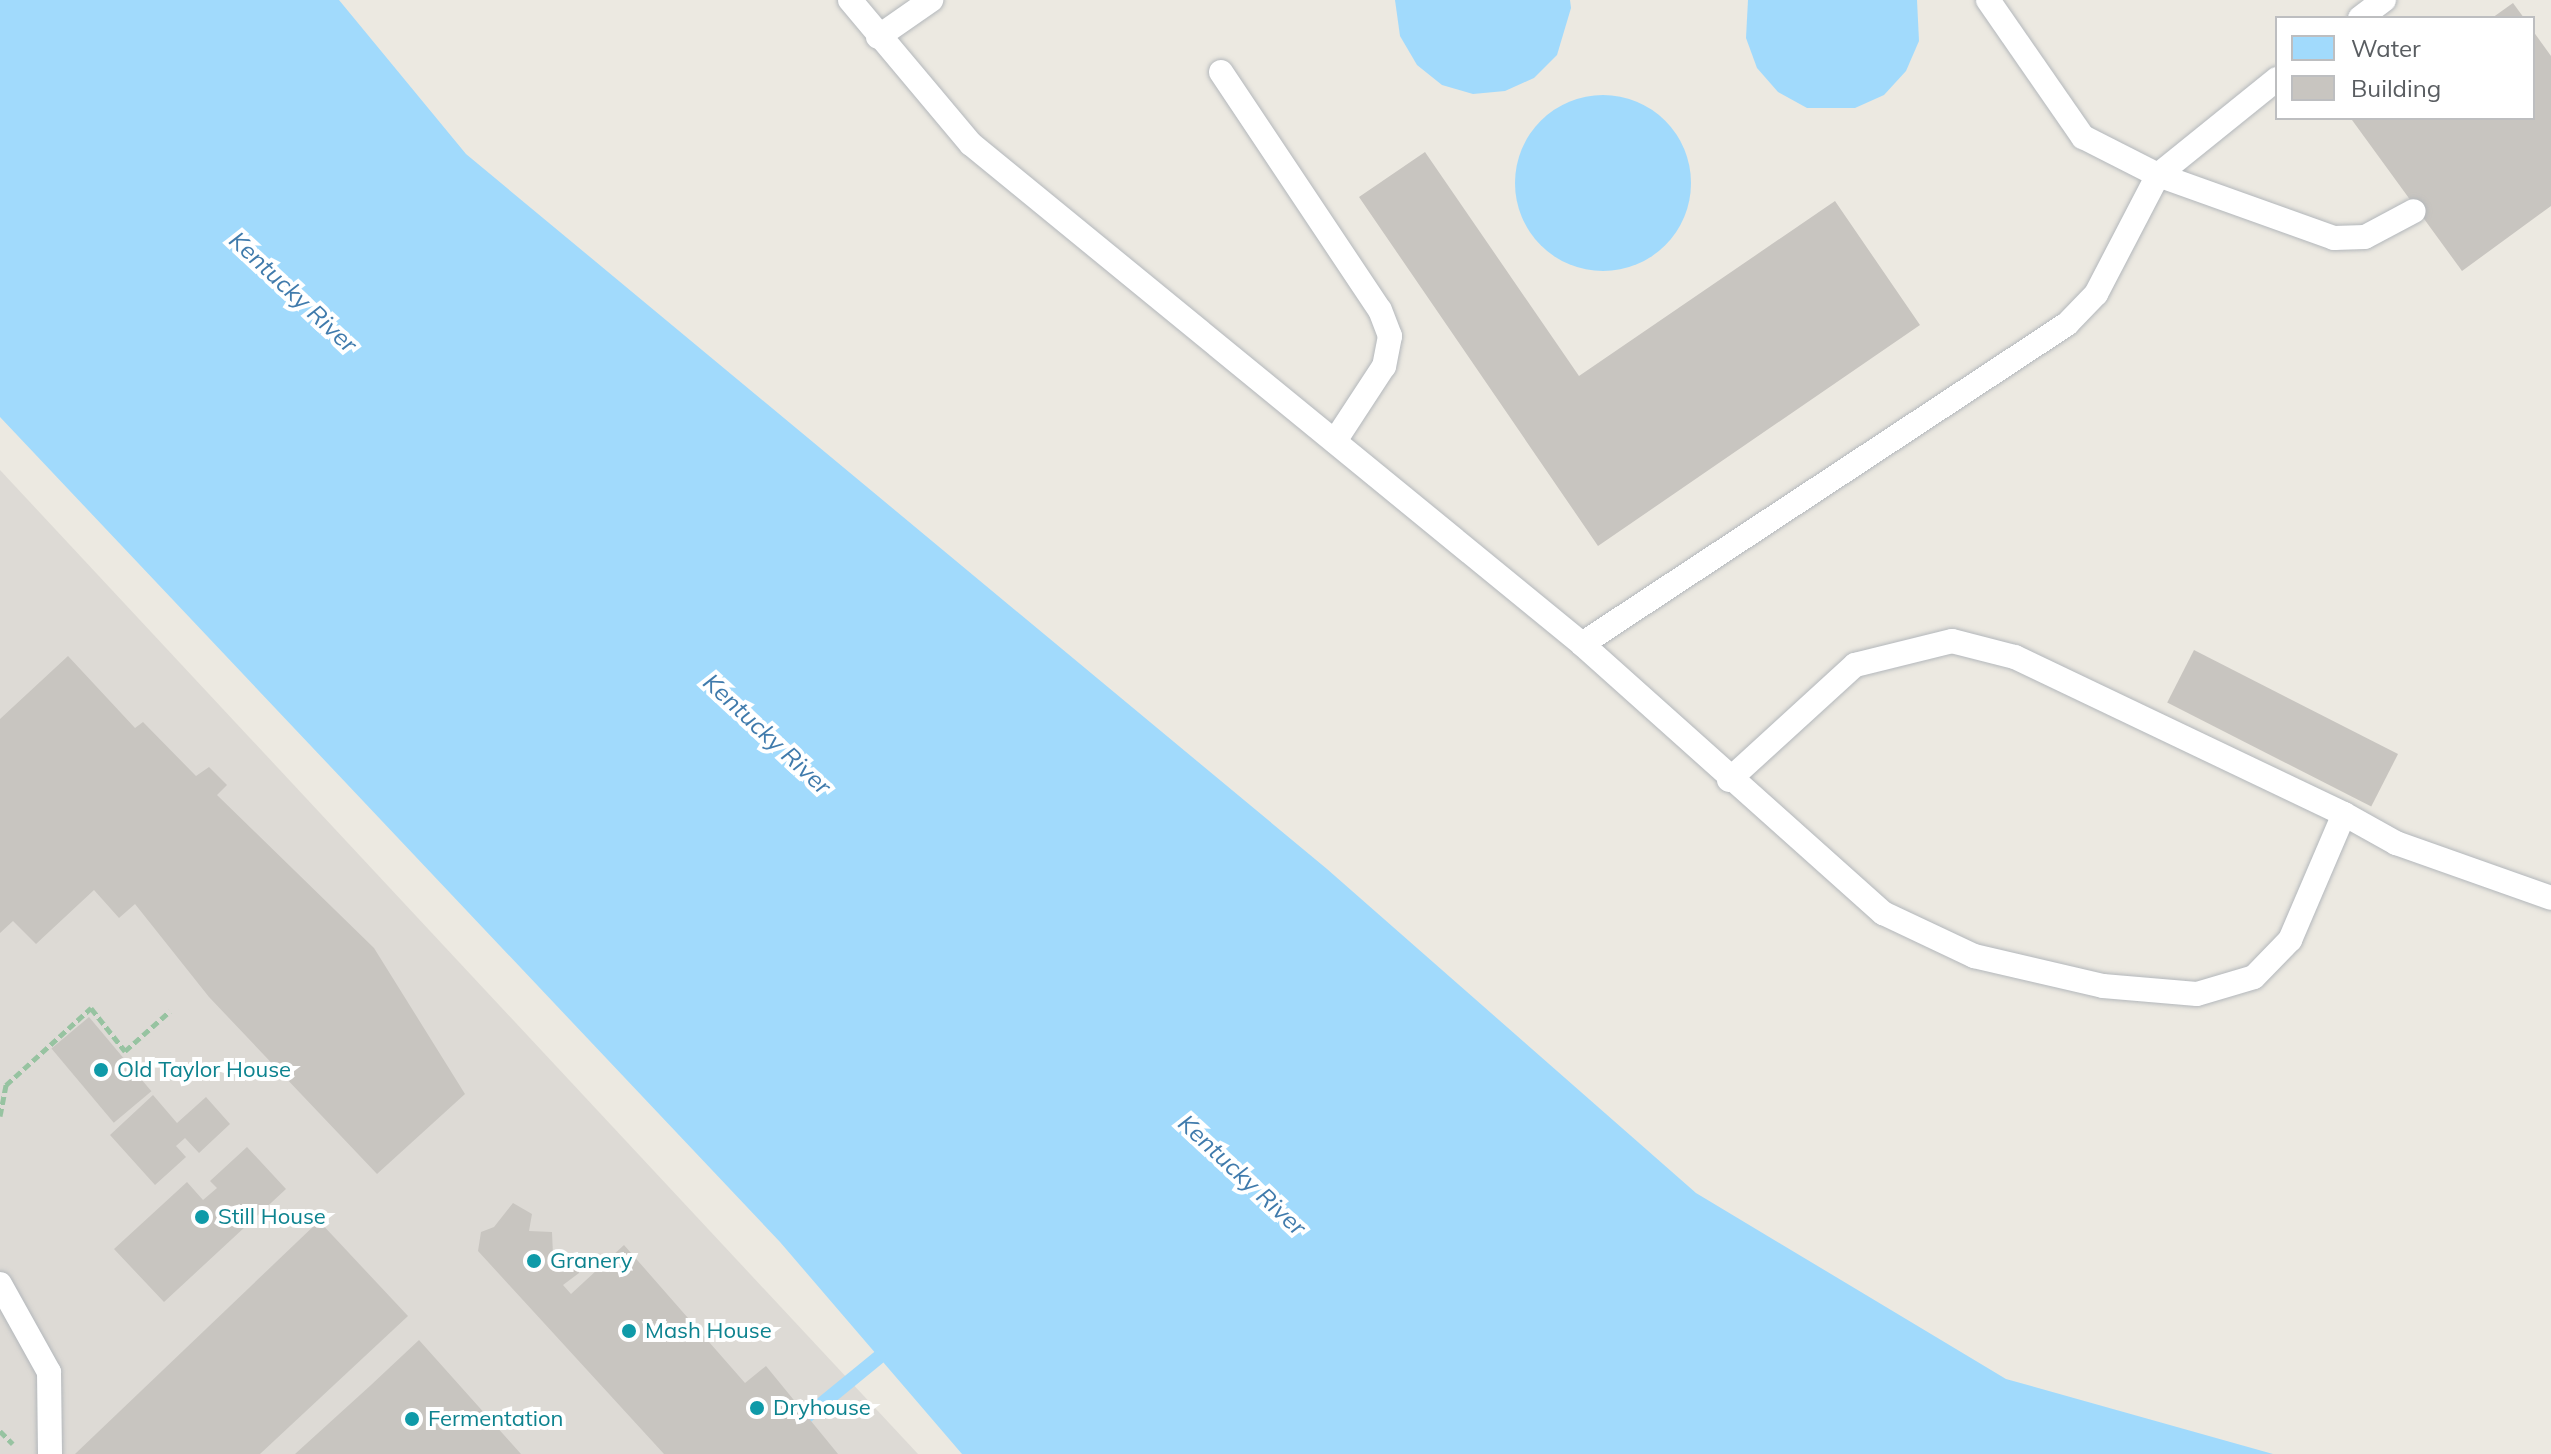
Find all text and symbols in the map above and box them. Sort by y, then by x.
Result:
legend [2275,16,2535,120]
text: Water [2351,33,2421,63]
text: Building [2351,73,2441,103]
water label: Kentucky River [223,226,363,358]
water label: Kentucky River [697,668,837,800]
place label: Old Taylor House [117,1057,291,1083]
marker: Old Taylor House [92,1061,110,1079]
water label: Kentucky River [1172,1109,1312,1241]
place label: Still House [218,1204,326,1230]
marker: Still House [193,1208,211,1226]
place label: Granery [550,1248,632,1274]
marker: Granery [525,1252,543,1270]
place label: Mash House [645,1318,772,1344]
marker: Mash House [620,1322,638,1340]
place label: Dryhouse [773,1395,871,1421]
marker: Dryhouse [748,1399,766,1417]
place label: Fermentation [428,1406,563,1432]
marker: Fermentation [403,1410,421,1428]

